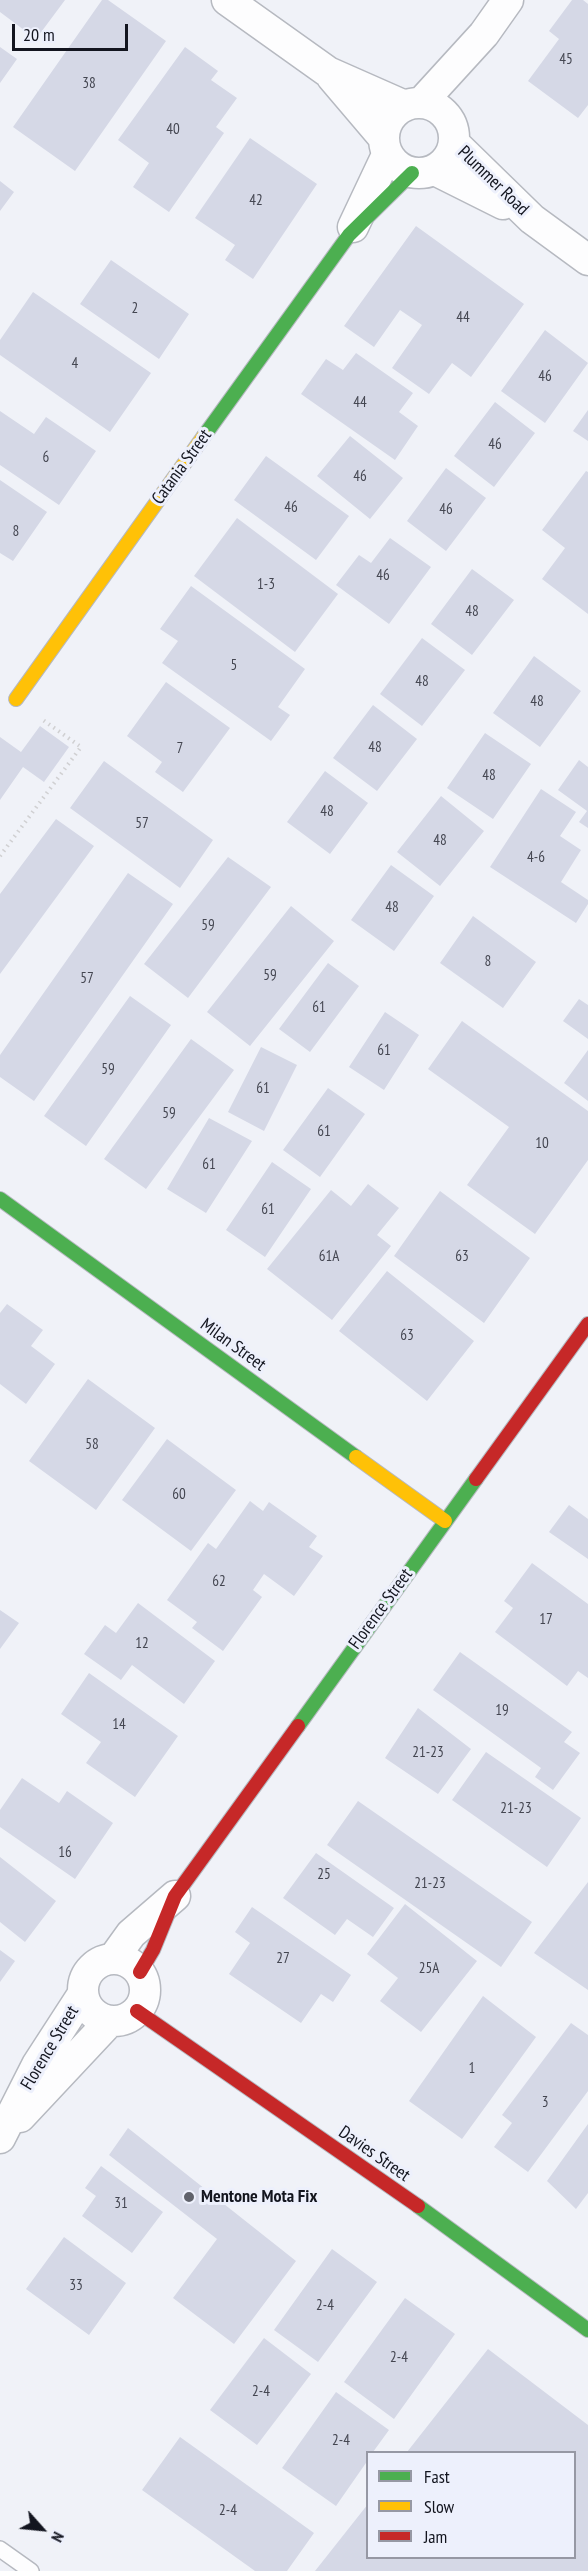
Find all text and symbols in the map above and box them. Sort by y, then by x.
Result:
scale bar [15,12,130,50]
text: 20 m [23,23,55,46]
house number: 45 [559,51,573,69]
house number: 38 [82,75,96,93]
house number: 40 [166,121,180,139]
street label: Plummer Road [453,142,533,220]
house number: 42 [249,192,263,210]
house number: 2 [132,300,138,318]
house number: 44 [456,309,470,327]
house number: 4 [72,355,78,373]
house number: 46 [538,368,552,386]
house number: 44 [353,394,367,412]
street label: Catania Street [148,425,216,509]
house number: 46 [488,436,502,454]
house number: 6 [43,449,49,467]
house number: 46 [353,468,367,486]
house number: 46 [284,499,298,517]
house number: 46 [439,501,453,519]
house number: 8 [13,523,19,541]
house number: 46 [376,567,390,585]
house number: 1-3 [257,576,275,594]
house number: 48 [465,603,479,621]
house number: 5 [231,657,237,675]
house number: 48 [415,673,429,691]
house number: 48 [530,693,544,711]
house number: 48 [368,739,382,757]
house number: 7 [177,740,183,758]
house number: 48 [482,767,496,785]
house number: 48 [320,803,334,821]
house number: 57 [135,815,149,833]
house number: 48 [433,832,447,850]
house number: 4-6 [527,849,545,867]
house number: 48 [385,899,399,917]
house number: 59 [201,917,215,935]
house number: 8 [485,953,491,971]
house number: 59 [263,967,277,985]
house number: 57 [80,970,94,988]
house number: 61 [312,999,326,1017]
house number: 61 [377,1042,391,1060]
house number: 59 [101,1061,115,1079]
house number: 61 [256,1080,270,1098]
house number: 59 [162,1105,176,1123]
house number: 61 [317,1123,331,1141]
house number: 10 [535,1135,549,1153]
house number: 61 [202,1156,216,1174]
house number: 61 [261,1201,275,1219]
house number: 61A [319,1248,339,1266]
house number: 63 [455,1248,469,1266]
street label: Milan Street [196,1314,270,1376]
house number: 63 [400,1327,414,1345]
house number: 58 [85,1436,99,1454]
house number: 60 [172,1486,186,1504]
street label: Florence Street [345,1565,417,1653]
house number: 62 [212,1573,226,1591]
house number: 17 [539,1611,553,1629]
house number: 12 [135,1635,149,1653]
house number: 19 [495,1702,509,1720]
house number: 14 [112,1716,126,1734]
house number: 21-23 [412,1744,444,1762]
house number: 21-23 [500,1800,532,1818]
house number: 16 [58,1844,72,1862]
house number: 25 [317,1866,331,1884]
house number: 21-23 [414,1875,446,1893]
house number: 27 [276,1950,290,1968]
house number: 25A [419,1960,439,1978]
street label: Florence Street [16,2002,84,2094]
house number: 1 [469,2060,475,2078]
house number: 3 [542,2094,548,2112]
street label: Davies Street [334,2122,414,2186]
place label: Mentone Mota Fix [201,2186,317,2208]
marker: Mentone Mota Fix [182,2190,196,2204]
house number: 31 [114,2195,128,2213]
house number: 33 [69,2277,83,2295]
house number: 2-4 [316,2297,334,2315]
house number: 2-4 [390,2349,408,2367]
house number: 2-4 [252,2383,270,2401]
house number: 2-4 [332,2432,350,2450]
legend [366,2451,576,2559]
text: Fast [424,2465,450,2488]
text: Slow [424,2495,454,2518]
north arrow [12,2499,72,2559]
house number: 2-4 [219,2502,237,2520]
text: Jam [424,2525,447,2548]
text: N [47,2529,69,2546]

